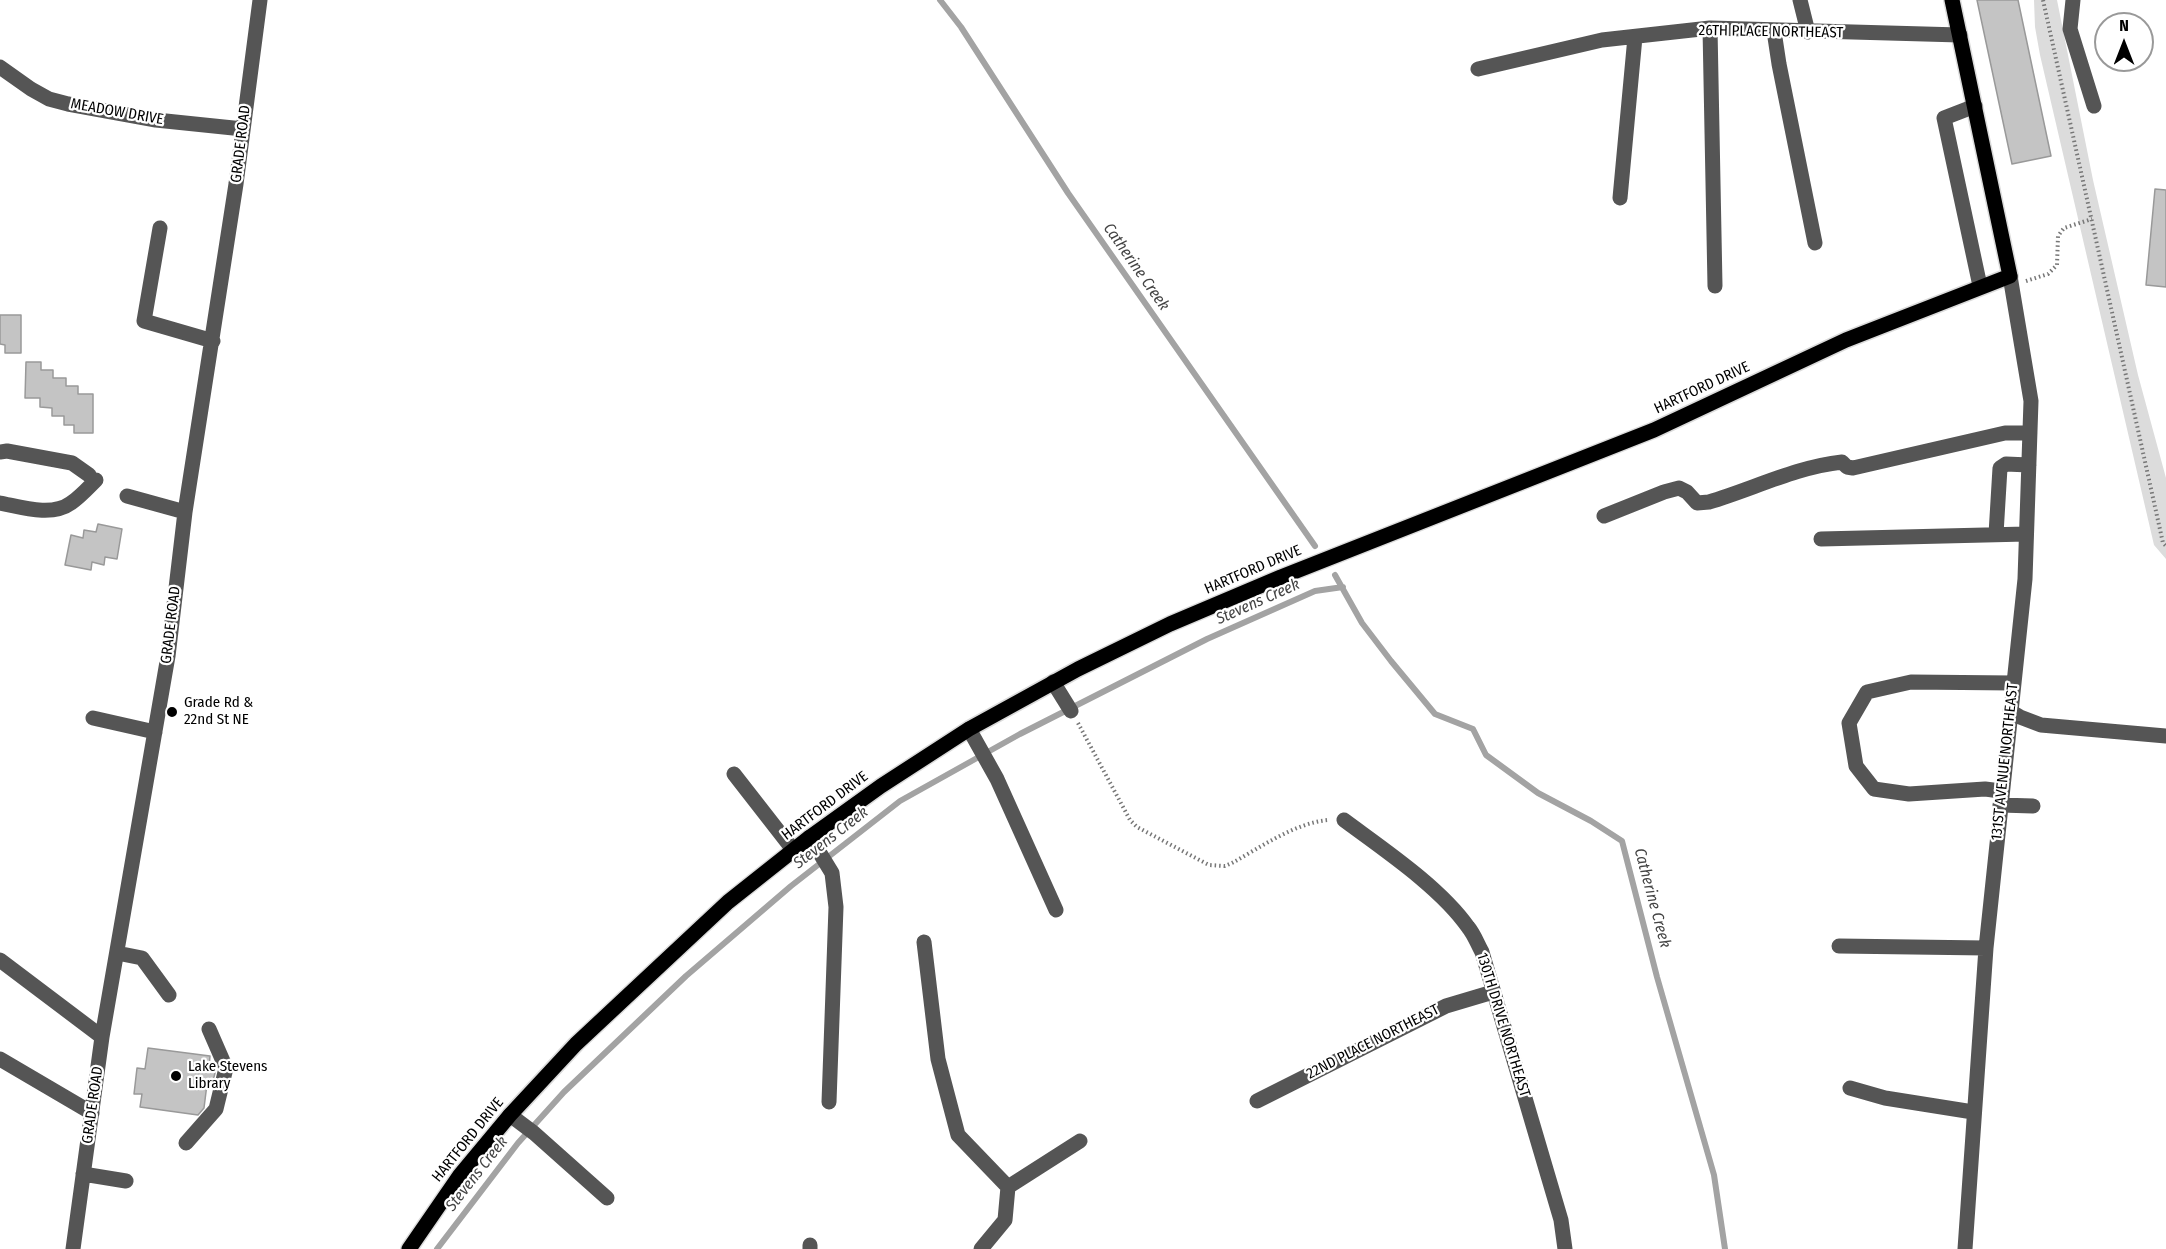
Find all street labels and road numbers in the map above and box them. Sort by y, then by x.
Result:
street label: 26TH PLACE NORTHEAST [1699,22,1843,42]
street label: MEADOW DRIVE [69,95,165,129]
street label: GRADE ROAD [227,104,255,184]
street label: HARTFORD DRIVE [1651,358,1753,418]
street label: HARTFORD DRIVE [1202,542,1304,598]
street label: GRADE ROAD [157,585,185,665]
street label: 131ST AVENUE NORTHEAST [1988,683,2022,841]
street label: HARTFORD DRIVE [778,768,872,844]
street label: 130TH DRIVE NORTHEAST [1472,951,1534,1099]
street label: 22ND PLACE NORTHEAST [1304,1001,1442,1083]
street label: GRADE ROAD [79,1065,107,1145]
street label: HARTFORD DRIVE [428,1094,508,1186]

